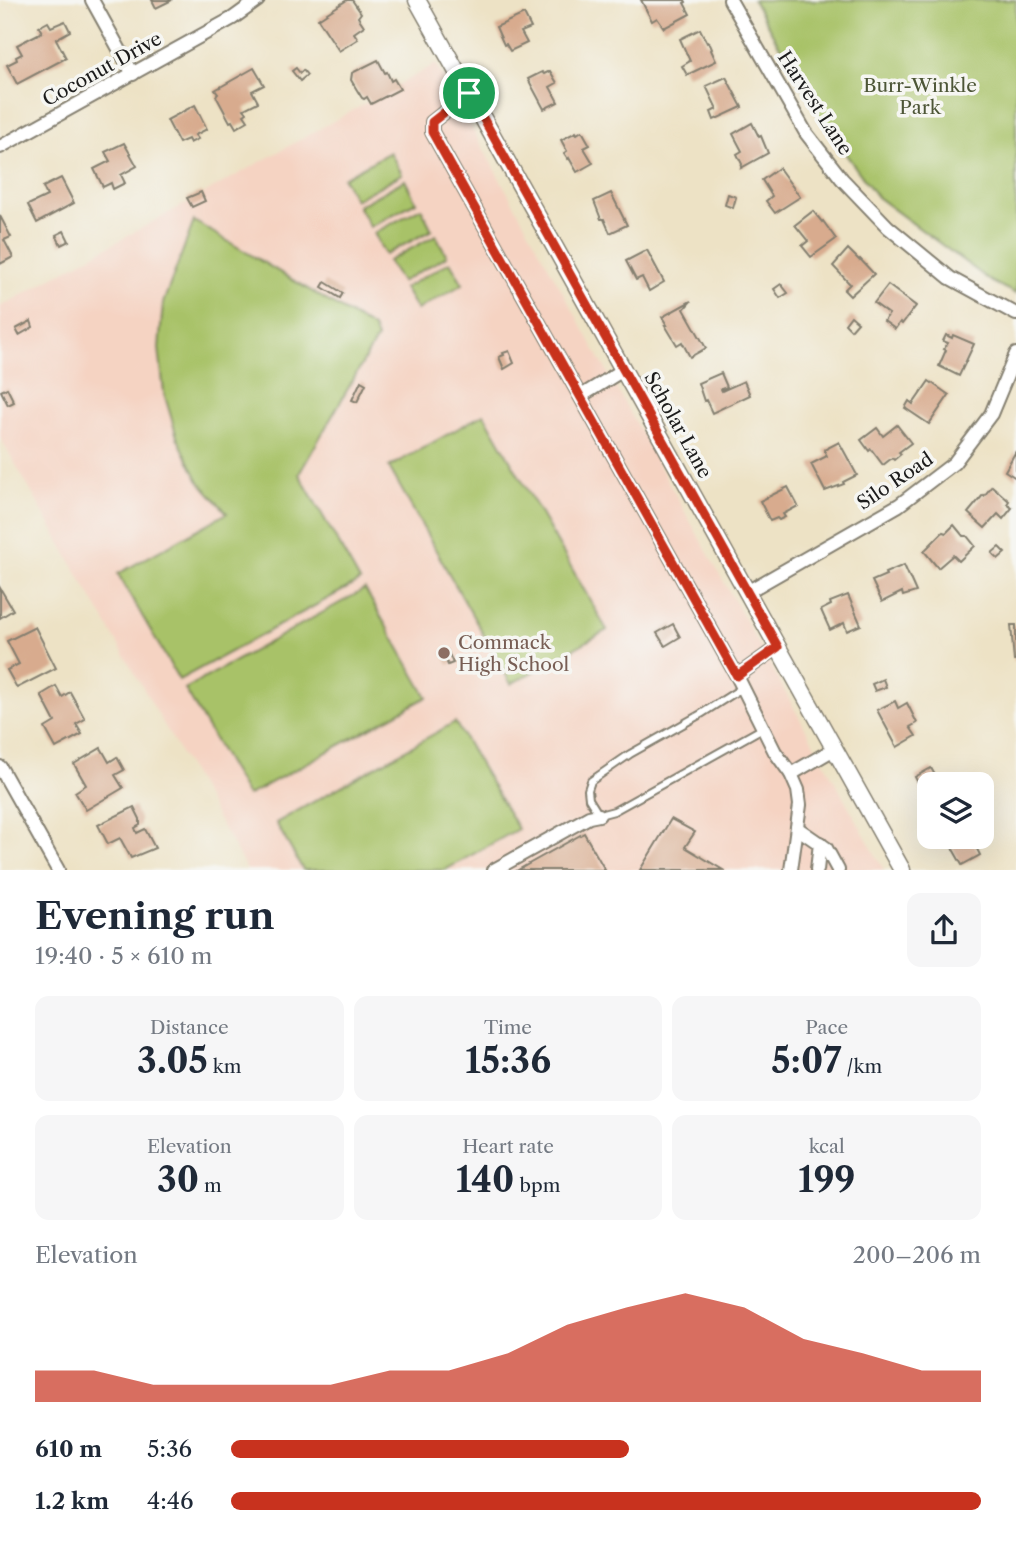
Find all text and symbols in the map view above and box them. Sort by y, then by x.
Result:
street label: Coconut Drive [38,27,166,111]
street label: Harvest Lane [773,47,857,159]
pin [439,63,499,123]
icon: arrive [450,74,488,112]
park label: Burr-Winkle Park [863,74,977,119]
street label: Scholar Lane [639,368,717,482]
street label: Silo Road [853,447,938,515]
place label: Commack High School [458,631,570,676]
marker: Commack High School [436,645,452,661]
map controls [917,772,994,849]
button: layers [917,772,994,849]
text: Evening run [35,892,275,939]
button: share [907,893,981,967]
text: 19:40 · 5 × 610 m [35,942,212,970]
text: Distance [150,1016,229,1039]
text: Time [484,1016,532,1039]
text: Pace [805,1016,848,1039]
text: 3.05 [137,1039,208,1082]
text: 15:36 [465,1039,551,1082]
text: 5:07 [771,1039,841,1082]
text: km [208,1055,242,1078]
text: /km [841,1055,882,1078]
text: Elevation [147,1135,232,1158]
text: Heart rate [462,1135,554,1158]
text: kcal [809,1135,845,1158]
text: 30 [157,1158,199,1201]
text: 140 [456,1158,514,1201]
text: 199 [798,1158,855,1201]
text: m [199,1174,222,1197]
text: bpm [514,1174,560,1197]
text: Elevation [35,1241,138,1269]
text: 200–206 m [853,1241,981,1269]
text: 610 m [35,1435,102,1463]
text: 5:36 [147,1435,192,1463]
text: 1.2 km [35,1487,109,1515]
text: 4:46 [147,1487,194,1515]

